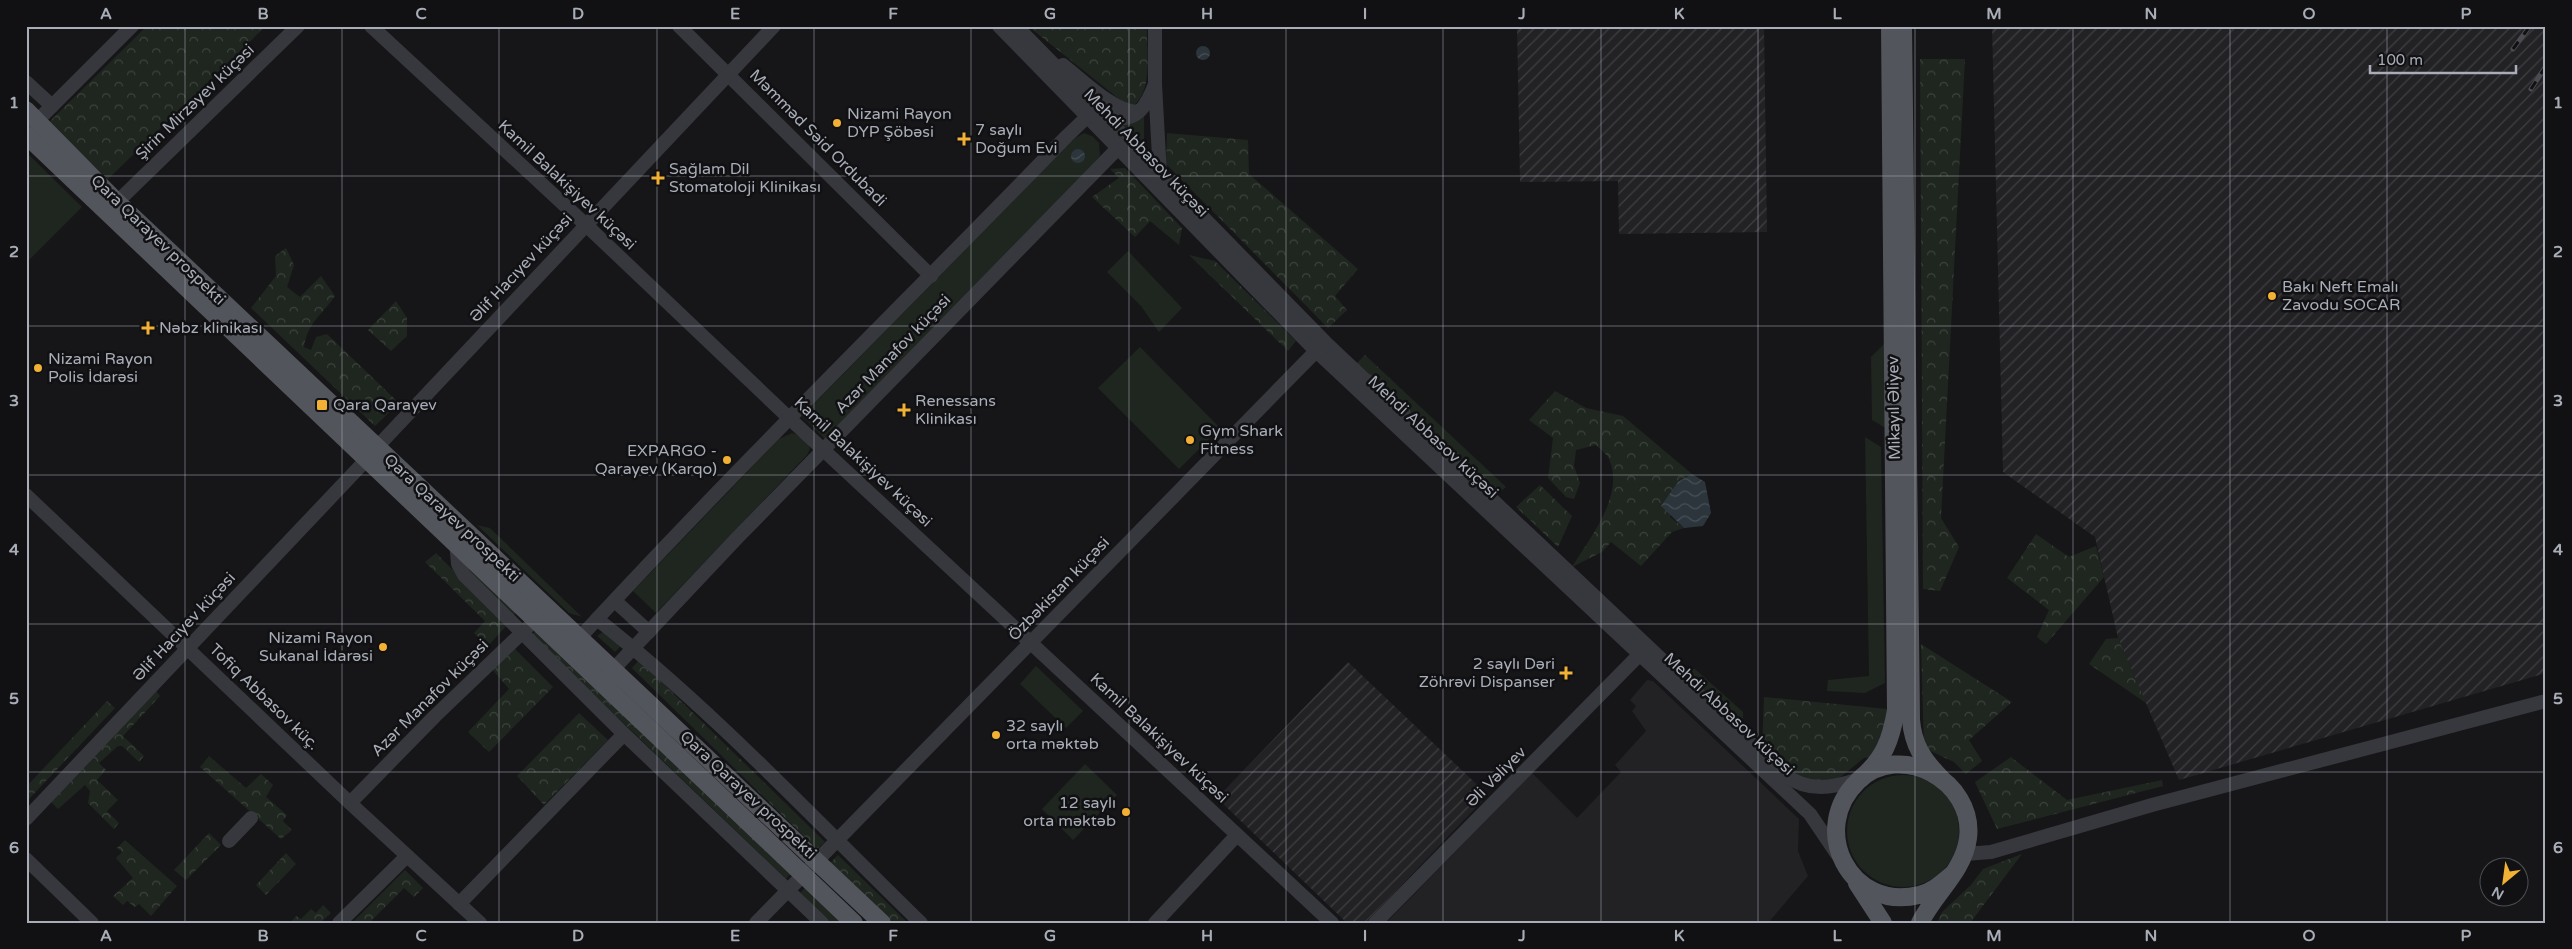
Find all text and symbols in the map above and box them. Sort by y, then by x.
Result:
text: A [100,4,112,24]
text: B [257,4,269,24]
text: C [415,4,427,24]
text: D [572,4,584,24]
text: E [730,4,740,24]
text: F [888,4,898,24]
text: G [1044,4,1056,24]
text: H [1201,4,1213,24]
text: I [1363,4,1367,24]
text: J [1517,4,1526,24]
text: K [1674,4,1685,24]
text: L [1832,4,1842,24]
text: M [1986,4,2002,24]
text: N [2145,4,2157,24]
text: O [2303,4,2316,24]
text: P [2461,4,2472,24]
street label: Şirin Mirzəyev küçəsi [131,40,259,164]
scale bar [2370,42,2516,74]
text: 100 m [2377,51,2423,69]
street label: Məmməd Səid Ordubadi [745,65,891,211]
street label: Mehdi Abbasov küçəsi [1079,85,1213,221]
text: 1 [9,93,19,113]
text: 1 [2553,93,2563,113]
place label: Nizami Rayon DYP Şöbəsi [847,104,952,142]
street label: Kamil Balakişiyev küçəsi [494,116,640,254]
marker: Nizami Rayon DYP Şöbəsi [831,117,843,129]
place label: 7 saylı Doğum Evi [975,120,1058,158]
marker: 7 saylı Doğum Evi [957,132,971,146]
place label: Sağlam Dil Stomatoloji Klinikası [669,159,821,197]
street label: Qara Qarayev prospekti [87,171,229,309]
marker: Sağlam Dil Stomatoloji Klinikası [651,171,665,185]
street label: Əlif Hacıyev küçəsi [465,209,577,327]
text: 2 [9,242,19,262]
text: 2 [2553,242,2563,262]
place label: Bakı Neft Emalı Zavodu SOCAR [2282,277,2400,315]
street label: Azər Manafov küçəsi [831,290,955,418]
marker: Bakı Neft Emalı Zavodu SOCAR [2266,290,2278,302]
place label: Nəbz klinikası [159,318,263,338]
marker: Nəbz klinikası [141,321,155,335]
place label: Nizami Rayon Polis İdarəsi [48,349,153,387]
street label: Mikayıl Əliyev [1883,355,1905,460]
marker: Nizami Rayon Polis İdarəsi [32,362,44,374]
street label: Mehdi Abbasov küçəsi [1364,371,1502,503]
text: 3 [9,391,19,411]
place label: Renessans Klinikası [915,391,996,429]
text: 3 [2553,391,2563,411]
street label: Kamil Balakişiyev küçəsi [790,393,936,531]
place label: Qara Qarayev [333,395,437,415]
marker: Qara Qarayev [315,398,329,412]
marker: Renessans Klinikası [897,403,911,417]
place label: Gym Shark Fitness [1200,421,1283,459]
marker: Gym Shark Fitness [1184,434,1196,446]
place label: EXPARGO - Qarayev (Karqo) [595,441,717,479]
street label: Qara Qarayev prospekti [380,450,524,586]
marker: EXPARGO - Qarayev (Karqo) [721,454,733,466]
street label: Özbəkistan küçəsi [1004,533,1114,645]
text: 4 [9,540,19,560]
text: 4 [2553,540,2563,560]
street label: Əlif Hacıyev küçəsi [128,568,240,686]
place label: Nizami Rayon Sukanal İdarəsi [259,628,373,666]
street label: Azər Manafov küçəsi [367,635,493,761]
street label: Tofiq Abbasov küç. [205,639,323,755]
marker: Nizami Rayon Sukanal İdarəsi [377,641,389,653]
street label: Mehdi Abbasov küçəsi [1660,648,1798,780]
place label: 2 saylı Dəri Zöhrəvi Dispanser [1419,654,1556,692]
marker: 2 saylı Dəri Zöhrəvi Dispanser [1559,666,1573,680]
street label: Kamil Balakişiyev küçəsi [1086,669,1232,807]
text: 5 [9,689,19,709]
text: 5 [2553,689,2563,709]
place label: 32 saylı orta məktəb [1006,716,1099,754]
street label: Qara Qarayev prospekti [676,727,820,863]
marker: 32 saylı orta məktəb [990,729,1002,741]
street label: Əli Vəliyev [1461,742,1531,812]
place label: 12 saylı orta məktəb [1023,793,1116,831]
marker: 12 saylı orta məktəb [1120,806,1132,818]
text: 6 [9,838,19,858]
text: 6 [2553,838,2563,858]
north arrow [2480,856,2530,906]
text: N [2489,883,2507,903]
text: A [100,926,112,946]
text: B [257,926,269,946]
text: C [415,926,427,946]
text: D [572,926,584,946]
text: E [730,926,740,946]
text: F [888,926,898,946]
text: G [1044,926,1056,946]
text: H [1201,926,1213,946]
text: I [1363,926,1367,946]
text: J [1517,926,1526,946]
text: K [1674,926,1685,946]
text: L [1832,926,1842,946]
text: M [1986,926,2002,946]
text: N [2145,926,2157,946]
text: O [2303,926,2316,946]
text: P [2461,926,2472,946]

